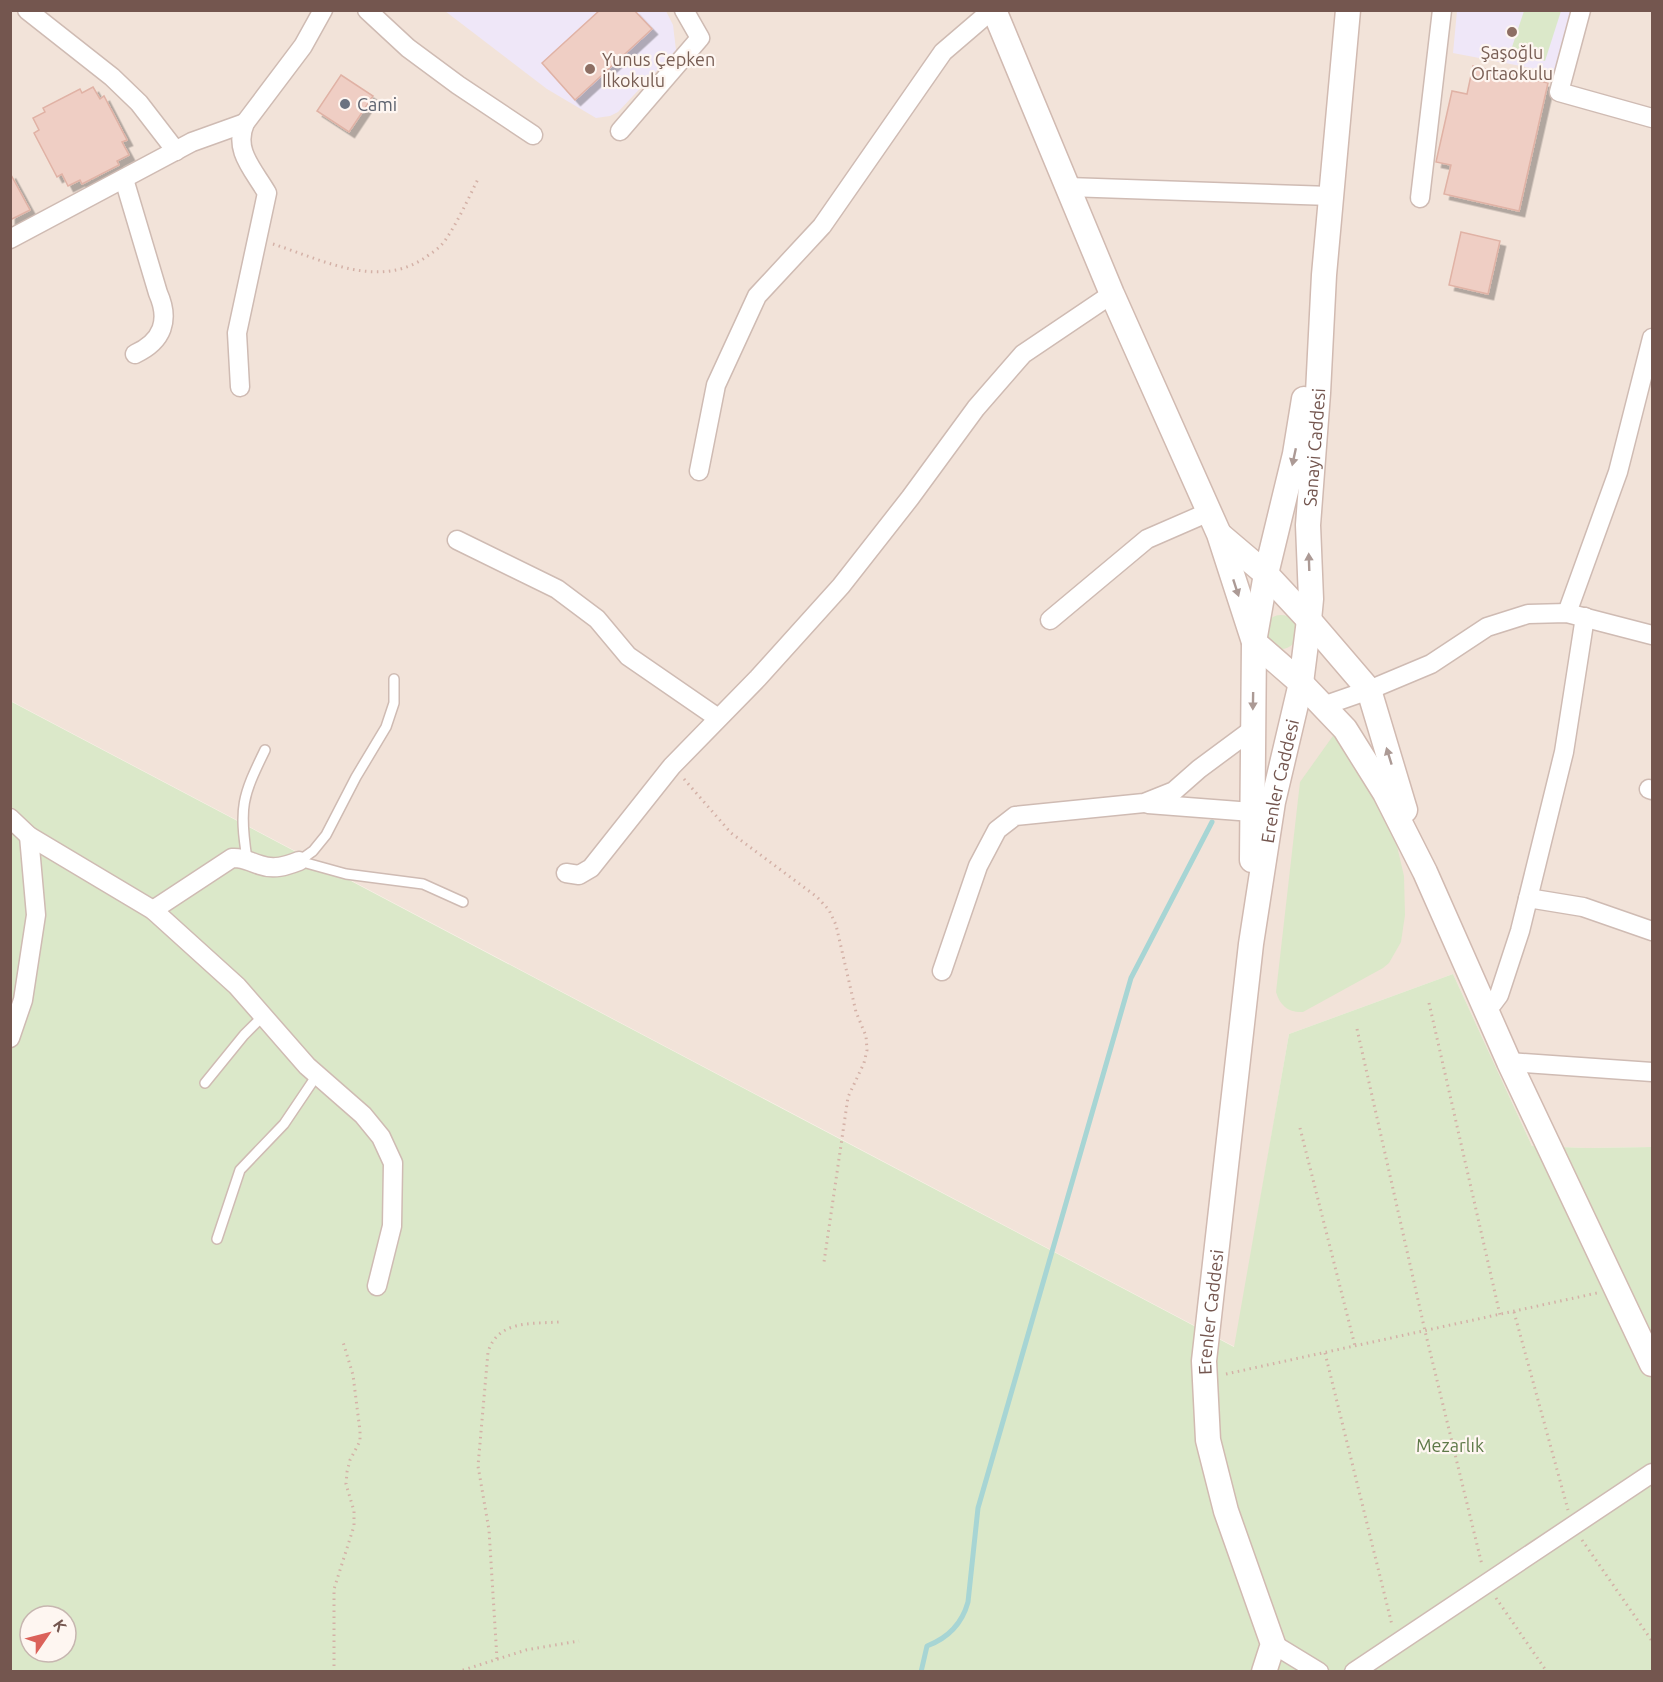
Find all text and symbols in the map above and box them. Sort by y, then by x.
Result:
marker: Şaşoğlu Ortaokulu [1505,25,1519,39]
place label: Şaşoğlu Ortaokulu [1471,42,1553,83]
place label: Yunus Çepken İlkokulu [602,49,715,90]
marker: Yunus Çepken İlkokulu [583,62,597,76]
place label: Cami [357,94,397,114]
marker: Cami [338,97,352,111]
street label: Sanayi Caddesi [1299,387,1328,507]
one-way arrow [1289,448,1298,467]
one-way arrow [1305,552,1314,571]
one-way arrow [1232,579,1242,597]
one-way arrow [1249,691,1258,710]
street label: Erenler Caddesi [1257,717,1302,844]
one-way arrow [1384,747,1393,765]
street label: Erenler Caddesi [1194,1248,1227,1375]
park label: Mezarlık [1416,1435,1484,1455]
north arrow [18,1604,78,1664]
text: K [50,1616,71,1635]

